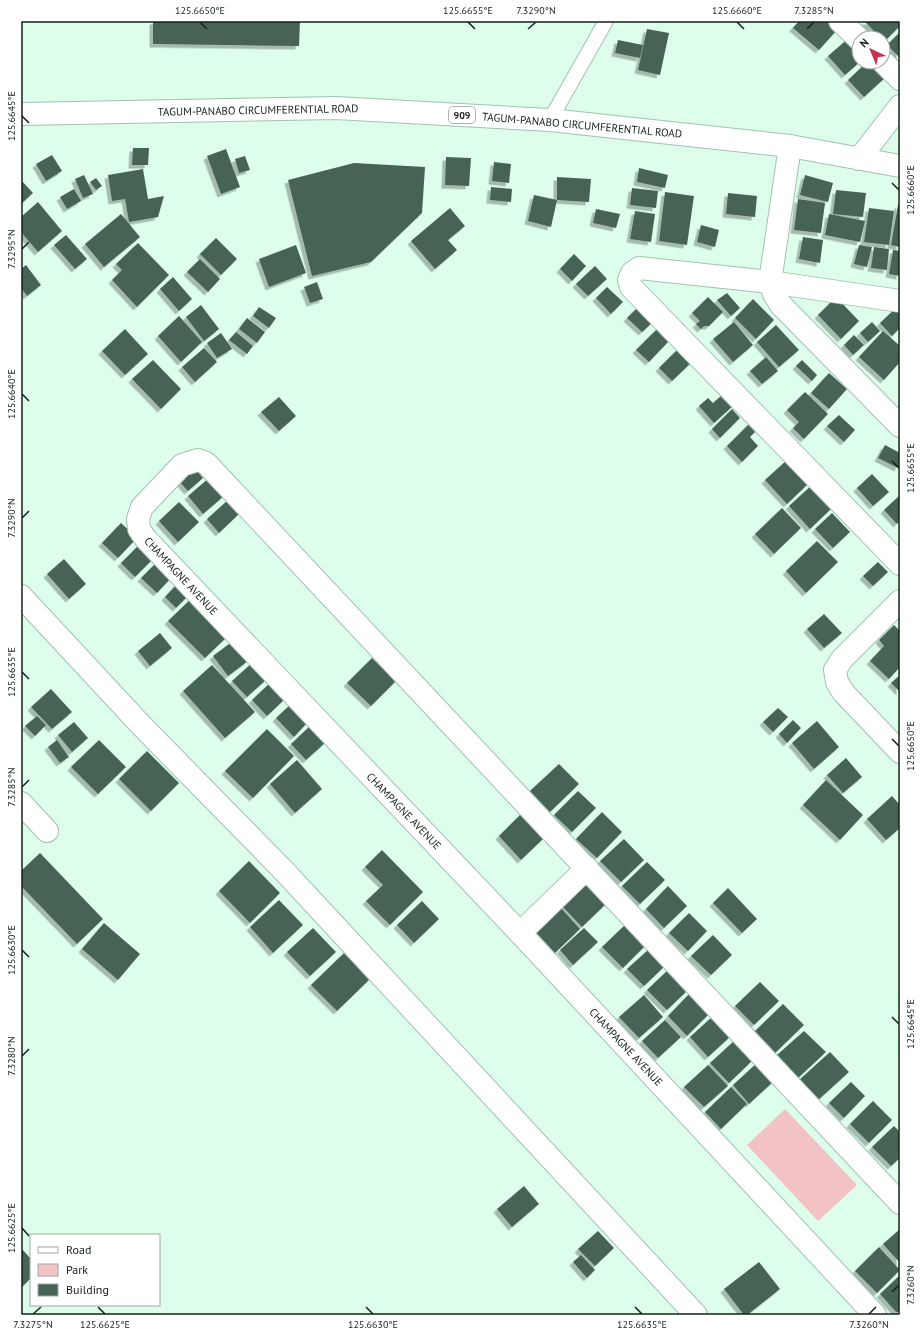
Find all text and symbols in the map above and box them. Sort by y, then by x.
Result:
text: 125.6650°E [175,4,225,17]
text: 125.6655°E [443,4,493,17]
text: 7.3290°N [516,4,556,17]
text: 125.6660°E [712,4,762,17]
text: 7.3285°N [794,4,834,17]
north arrow [851,30,891,70]
text: N [857,35,872,50]
text: 125.6645°E [5,91,18,141]
street label: TAGUM-PANABO CIRCUMFERENTIAL ROAD [158,101,358,119]
road number: 909 [449,107,475,123]
street label: TAGUM-PANABO CIRCUMFERENTIAL ROAD [481,109,683,141]
text: 125.6660°E [904,165,917,215]
text: 7.3295°N [5,229,18,269]
text: 125.6640°E [5,369,18,419]
text: 125.6655°E [904,443,917,493]
text: 7.3290°N [5,498,18,538]
street label: CHAMPAGNE AVENUE [141,534,221,618]
text: 125.6635°E [5,647,18,697]
text: 125.6650°E [904,721,917,771]
text: 7.3285°N [5,767,18,807]
street label: CHAMPAGNE AVENUE [364,770,444,852]
text: 125.6630°E [5,925,18,975]
text: 125.6645°E [904,999,917,1049]
street label: CHAMPAGNE AVENUE [586,1005,666,1089]
text: 7.3280°N [5,1036,18,1076]
text: 125.6625°E [5,1203,18,1253]
legend [30,1234,160,1306]
text: Road [66,1242,91,1257]
text: Park [66,1262,88,1277]
text: 7.3260°N [904,1265,917,1305]
text: Building [66,1282,109,1297]
text: 7.3275°N [13,1318,53,1331]
text: 125.6625°E [80,1318,130,1331]
text: 125.6630°E [348,1318,398,1331]
text: 125.6635°E [617,1318,667,1331]
text: 7.3260°N [849,1318,889,1331]

